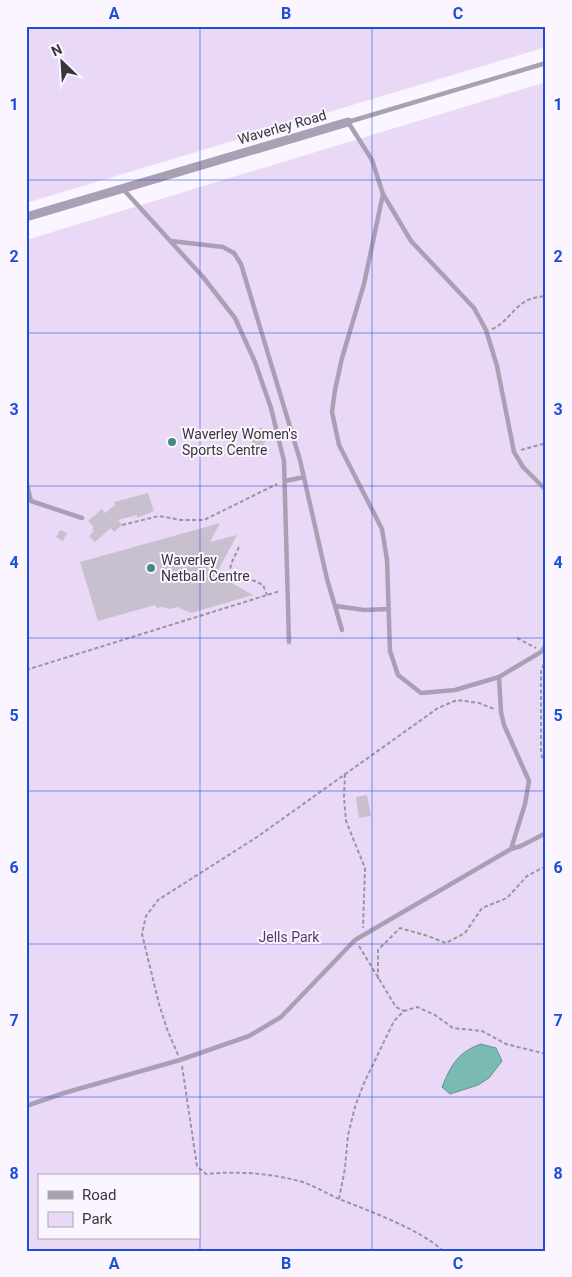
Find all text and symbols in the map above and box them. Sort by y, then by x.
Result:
text: A [109,4,120,23]
text: B [281,4,291,23]
text: C [453,4,463,23]
north arrow [38,38,88,88]
text: N [49,41,64,60]
text: 1 [9,95,19,114]
text: 1 [553,95,563,114]
street label: Waverley Road [236,107,328,147]
text: 2 [9,247,19,266]
text: 2 [553,247,563,266]
text: 3 [9,400,19,419]
text: 3 [553,400,563,419]
place label: Waverley Women's Sports Centre [182,426,297,458]
marker: Waverley Women's Sports Centre [166,436,178,448]
place label: Waverley Netball Centre [161,552,250,584]
text: 4 [9,553,19,572]
text: 4 [553,553,563,572]
marker: Waverley Netball Centre [145,562,157,574]
text: 5 [9,706,19,725]
text: 5 [553,706,563,725]
text: 6 [9,858,19,877]
text: 6 [553,858,563,877]
park label: Jells Park [259,929,320,945]
text: 7 [9,1011,19,1030]
text: 7 [553,1011,563,1030]
text: 8 [9,1164,19,1183]
text: 8 [553,1164,563,1183]
legend [38,1174,200,1240]
text: Road [82,1186,116,1204]
text: Park [82,1210,113,1228]
text: A [109,1254,120,1273]
text: B [281,1254,291,1273]
text: C [453,1254,463,1273]

